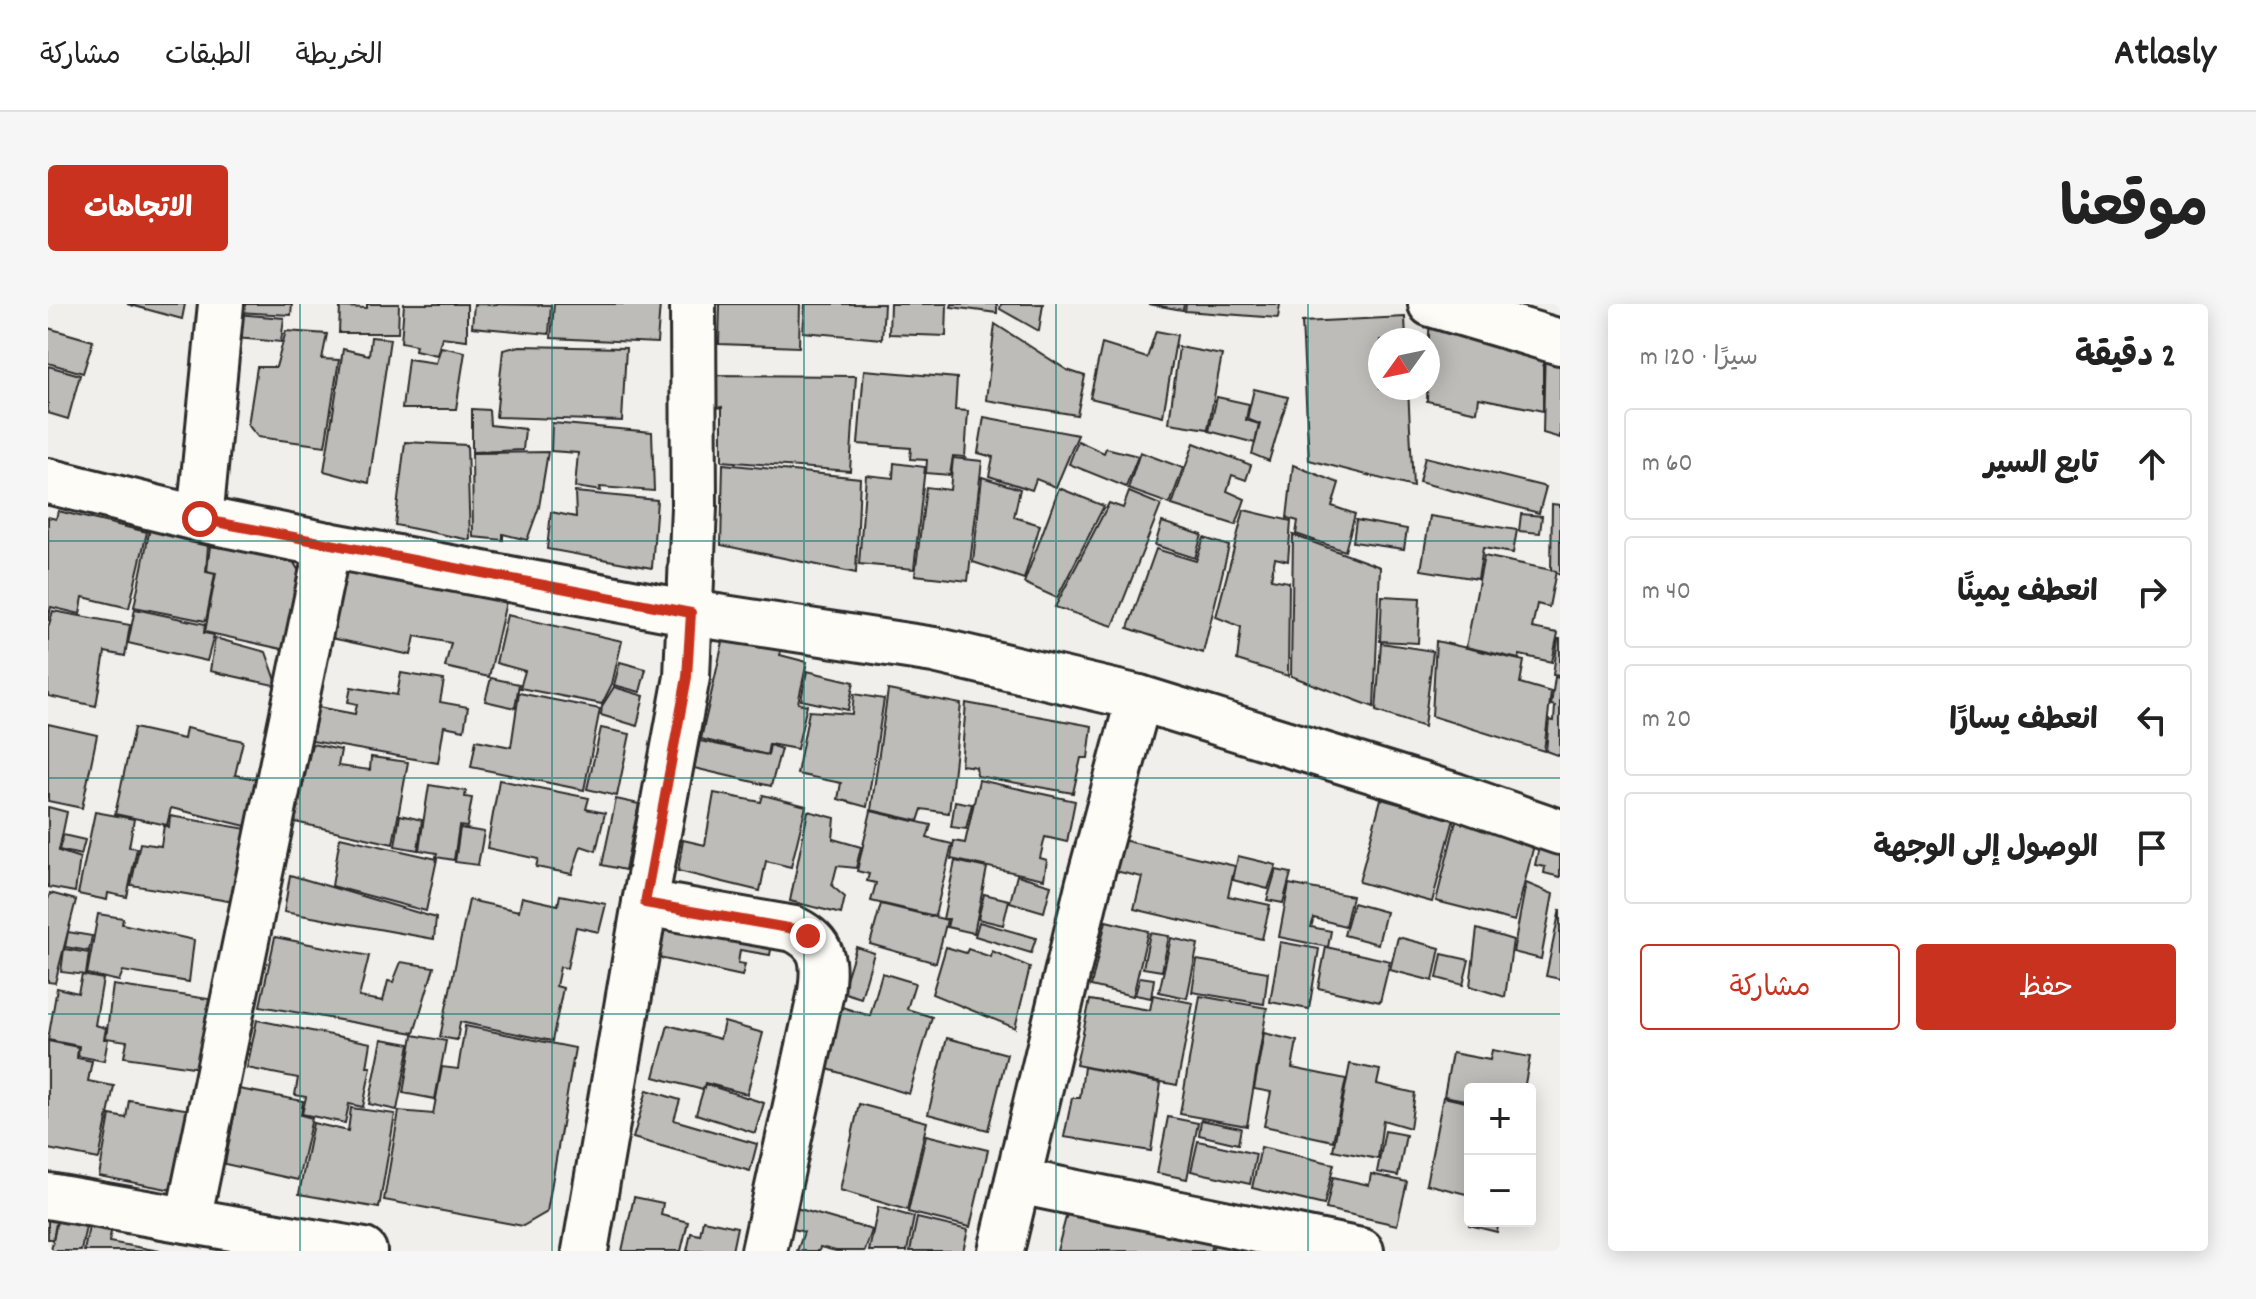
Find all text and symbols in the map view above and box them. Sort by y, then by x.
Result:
text: Atlasly [2114,28,2216,83]
text: مشاركة [40,38,121,78]
text: الطبقات [165,38,251,78]
text: الخريطة [295,38,383,78]
button: الاتجاهات [48,165,228,251]
text: موقعنا [2060,173,2208,253]
north arrow [1368,328,1440,400]
text: 2 دقيقة [2075,334,2176,383]
text: سيرًا · 120 m [1640,340,1758,377]
icon: ahead [2130,442,2174,486]
text: تابع السير [1984,445,2098,488]
text: 60 m [1642,446,1693,483]
route start [182,501,218,537]
icon: right [2130,570,2174,614]
text: انعطف يمينًا [1957,573,2098,616]
text: 40 m [1642,574,1691,611]
icon: left [2130,698,2174,742]
text: انعطف يسارًا [1949,701,2098,744]
text: 20 m [1642,702,1691,739]
icon: arrive [2130,826,2174,870]
text: الوصول إلى الوجهة [1873,829,2098,872]
route end [790,918,826,954]
button: مشاركة [1640,944,1900,1030]
button: حفظ [1916,944,2176,1030]
map controls [1464,1083,1536,1227]
button: + [1464,1083,1536,1155]
button: − [1464,1155,1536,1227]

